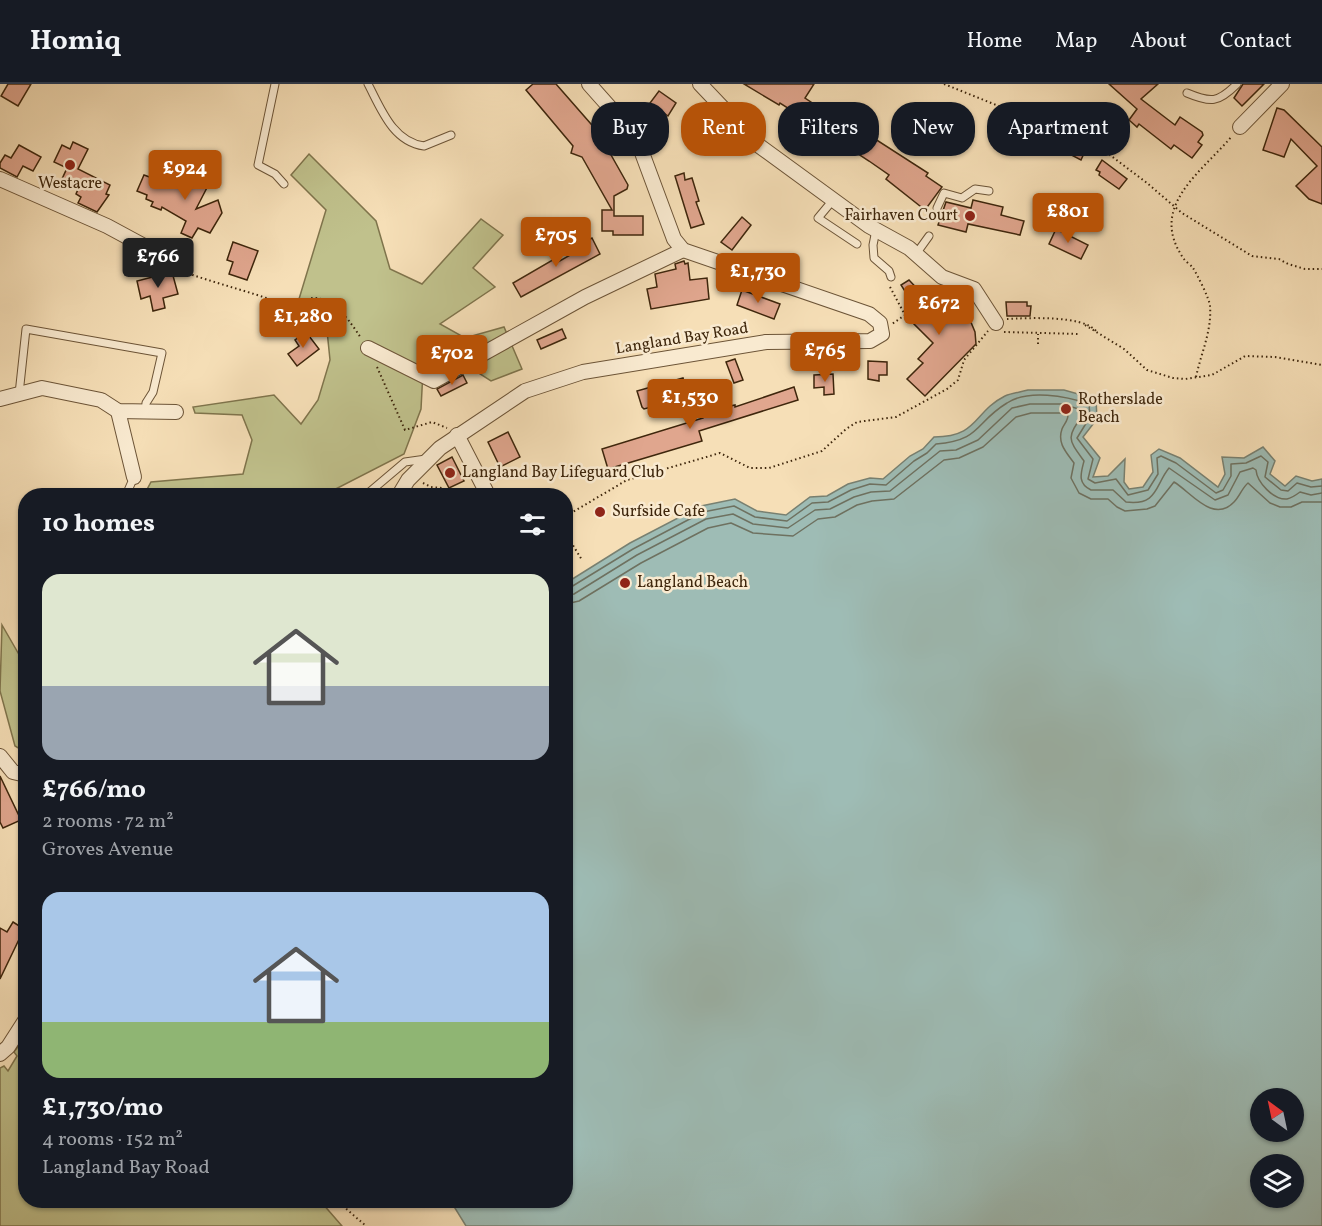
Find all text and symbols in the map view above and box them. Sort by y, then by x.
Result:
text: Homiq [30,22,121,61]
text: Home [967,27,1022,56]
text: Map [1055,27,1097,56]
text: About [1130,27,1187,56]
text: Contact [1220,27,1292,56]
chip: Buy [591,102,669,156]
chip: Rent [681,102,766,156]
chip: Filters [778,102,879,156]
chip: New [891,102,975,156]
chip: Apartment [987,102,1130,156]
pin: £924 [149,150,221,201]
text: £924 [163,155,207,183]
marker: Westacre [63,158,77,172]
place label: Westacre [38,173,102,195]
pin: £801 [1032,193,1104,244]
text: £801 [1047,198,1089,226]
place label: Fairhaven Court [844,205,958,227]
marker: Fairhaven Court [963,209,977,223]
pin: £705 [520,217,592,268]
text: £705 [535,222,577,250]
pin: £766 [122,238,194,289]
text: £766 [137,243,179,271]
pin: £1,730 [709,253,807,304]
text: £1,730 [730,258,786,286]
pin: £672 [903,285,975,336]
text: £672 [918,290,960,318]
pin: £1,280 [254,298,352,349]
text: £1,280 [274,303,333,331]
street label: Langland Bay Road [614,318,750,360]
pin: £765 [789,332,861,383]
pin: £702 [416,335,488,386]
text: £765 [804,337,846,365]
text: £702 [430,340,474,368]
pin: £1,530 [641,379,739,430]
text: £1,530 [661,384,719,412]
place label: Rotherslade Beach [1078,389,1163,429]
marker: Rotherslade Beach [1059,402,1073,416]
place label: Langland Bay Lifeguard Club [462,462,664,484]
marker: Langland Bay Lifeguard Club [443,466,457,480]
place label: Surfside Cafe [612,501,705,523]
marker: Surfside Cafe [593,505,607,519]
text: 10 homes [42,506,155,542]
icon: filters [516,508,549,541]
place label: Langland Beach [637,572,748,594]
marker: Langland Beach [618,576,632,590]
icon: home [242,613,350,721]
text: £766/mo [42,772,146,808]
text: 2 rooms · 72 m² [42,808,174,836]
text: Groves Avenue [42,836,173,864]
icon: home [242,931,350,1039]
north arrow [1250,1088,1304,1142]
map controls [1250,1088,1304,1208]
text: £1,730/mo [42,1090,163,1126]
text: 4 rooms · 152 m² [42,1126,183,1154]
text: Langland Bay Road [42,1154,210,1182]
button: layers [1250,1154,1304,1208]

